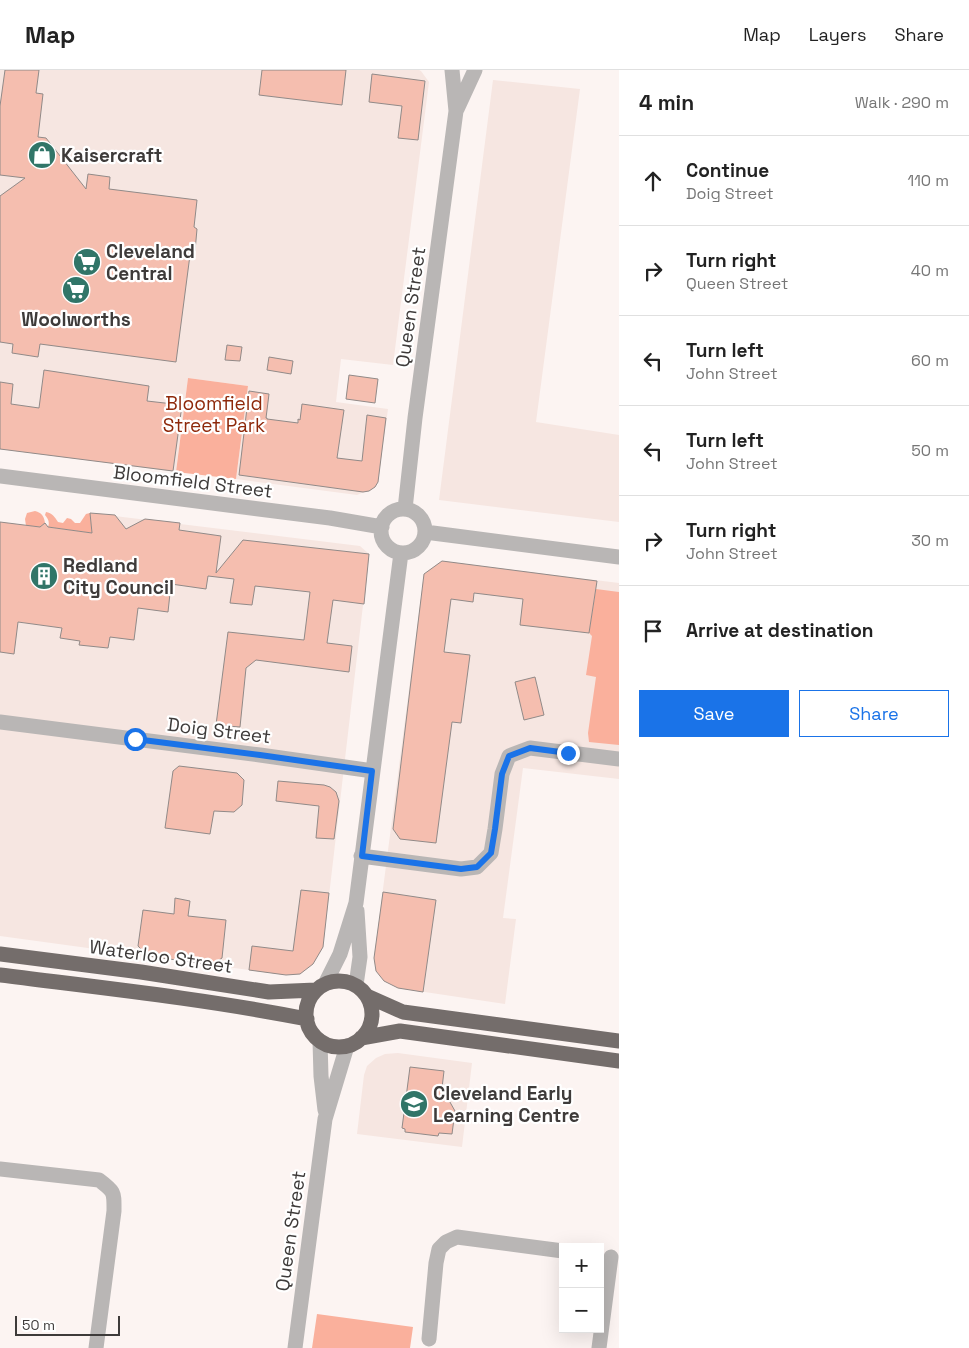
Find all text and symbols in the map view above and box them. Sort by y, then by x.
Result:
text: Map [25,19,75,50]
text: Map [743,23,781,46]
text: Layers [809,23,866,46]
text: Share [894,23,944,46]
text: 4 min [639,89,694,116]
text: Walk · 290 m [855,92,949,113]
shop icon: Kaisercraft [27,140,57,170]
place label: Kaisercraft [61,143,163,168]
text: Continue [686,158,769,183]
icon: ahead [639,167,667,195]
text: 110 m [907,170,949,191]
text: Doig Street [686,183,774,204]
place label: Cleveland Central [106,239,195,286]
street label: Queen Street [390,245,431,369]
supermarket icon: Cleveland Central [72,247,102,277]
text: Turn right [686,248,776,273]
icon: right [639,257,667,285]
text: 40 m [911,260,949,281]
text: Queen Street [686,273,788,294]
supermarket icon: Woolworths [61,275,91,305]
place label: Woolworths [21,307,131,332]
text: Turn left [686,338,764,363]
icon: left [639,347,667,375]
text: 60 m [911,350,949,371]
text: John Street [686,363,778,384]
park label: Bloomfield Street Park [163,391,265,438]
text: Turn left [686,428,764,453]
icon: left [639,437,667,465]
text: 50 m [911,440,949,461]
text: John Street [686,453,778,474]
street label: Bloomfield Street [112,459,274,504]
text: Turn right [686,518,776,543]
icon: right [639,527,667,555]
text: 30 m [911,530,949,551]
text: John Street [686,543,778,564]
place label: Redland City Council [63,553,174,600]
building icon: Redland City Council [29,561,59,591]
icon: arrive [639,617,667,645]
text: Arrive at destination [686,618,874,643]
button: Save [639,690,789,737]
button: Share [799,690,949,737]
street label: Doig Street [166,712,272,749]
route start [124,728,147,751]
route end [557,742,580,765]
street label: Waterloo Street [88,934,234,979]
place label: Cleveland Early Learning Centre [433,1081,580,1128]
school or university icon: Cleveland Early Learning Centre [399,1089,429,1119]
street label: Queen Street [270,1169,311,1293]
map controls [559,1243,604,1333]
button: + [559,1243,604,1288]
button: − [559,1288,604,1333]
scale bar [15,1313,120,1336]
text: 50 m [22,1316,55,1334]

